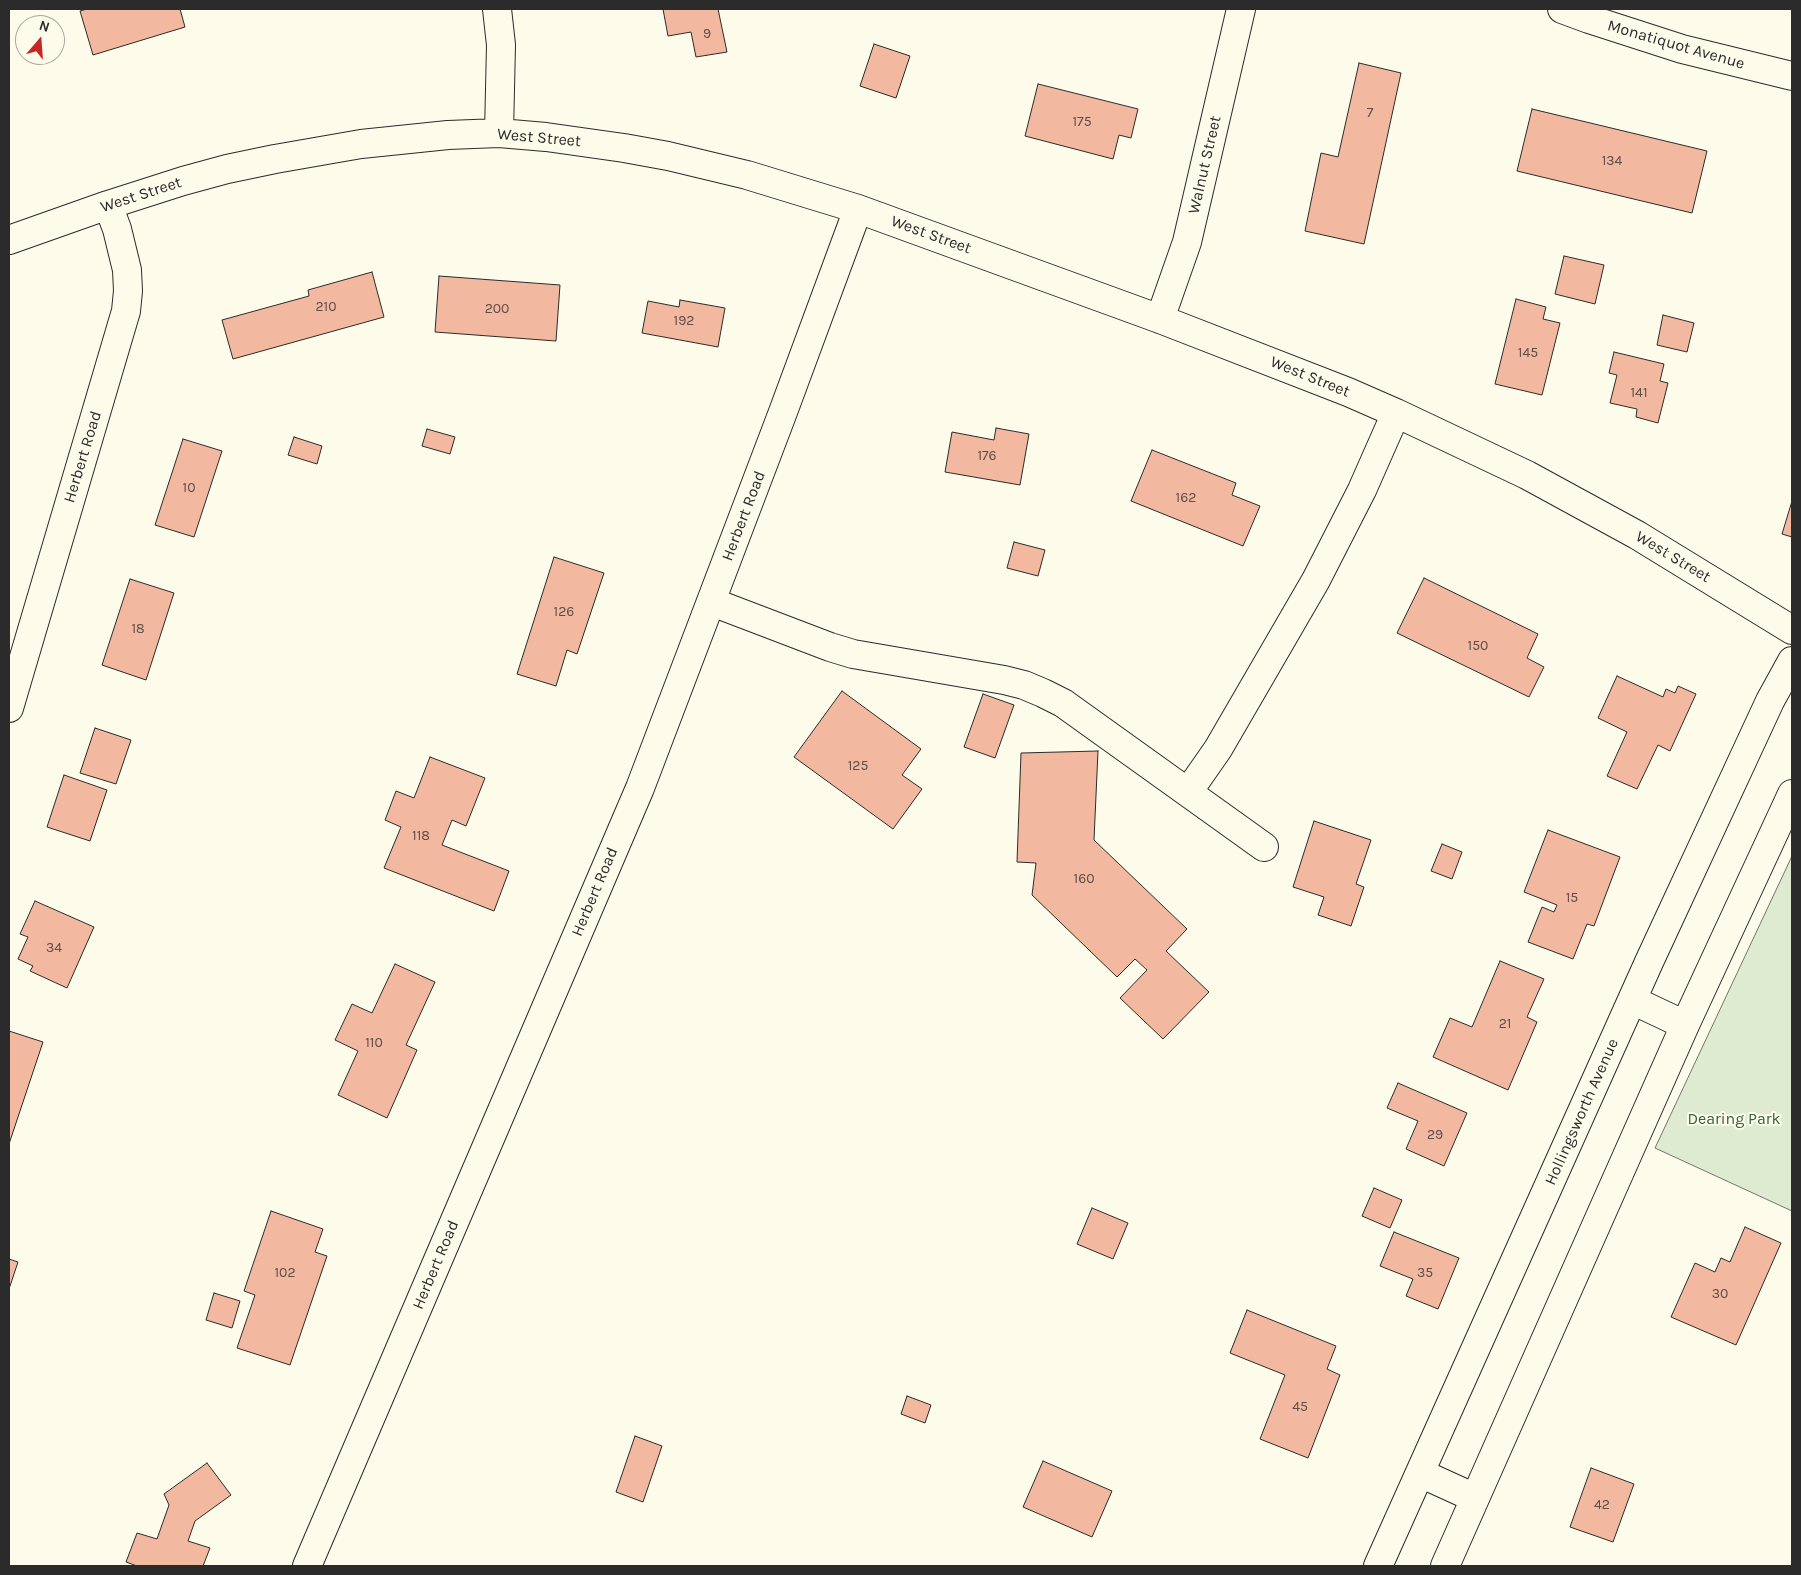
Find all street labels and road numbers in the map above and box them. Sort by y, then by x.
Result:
street label: Monatiquot Avenue [1605,16,1747,74]
street label: Walnut Street [1184,114,1226,216]
street label: West Street [496,125,582,151]
street label: West Street [98,173,184,217]
street label: West Street [888,212,974,258]
street label: West Street [1267,352,1353,402]
street label: Herbert Road [60,409,106,505]
street label: Herbert Road [718,468,770,564]
street label: West Street [1632,527,1714,587]
street label: Herbert Road [568,845,622,939]
street label: Hollingsworth Avenue [1541,1036,1623,1188]
street label: Herbert Road [409,1218,463,1312]

